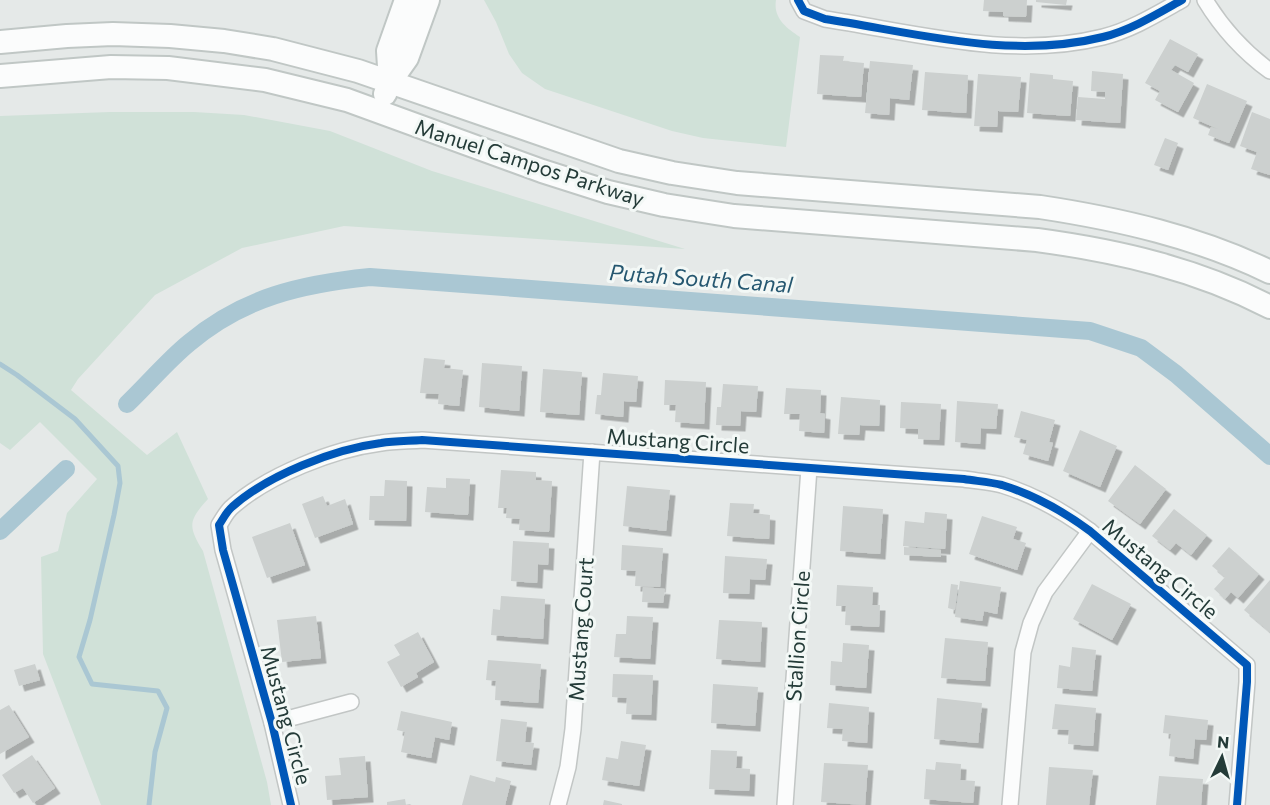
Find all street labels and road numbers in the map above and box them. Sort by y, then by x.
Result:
street label: Manuel Campos Parkway [412,113,648,211]
street label: Mustang Circle [606,423,750,457]
street label: Mustang Circle [1098,512,1224,624]
street label: Mustang Court [563,556,597,702]
street label: Stallion Circle [780,570,814,702]
street label: Mustang Circle [256,643,318,787]

